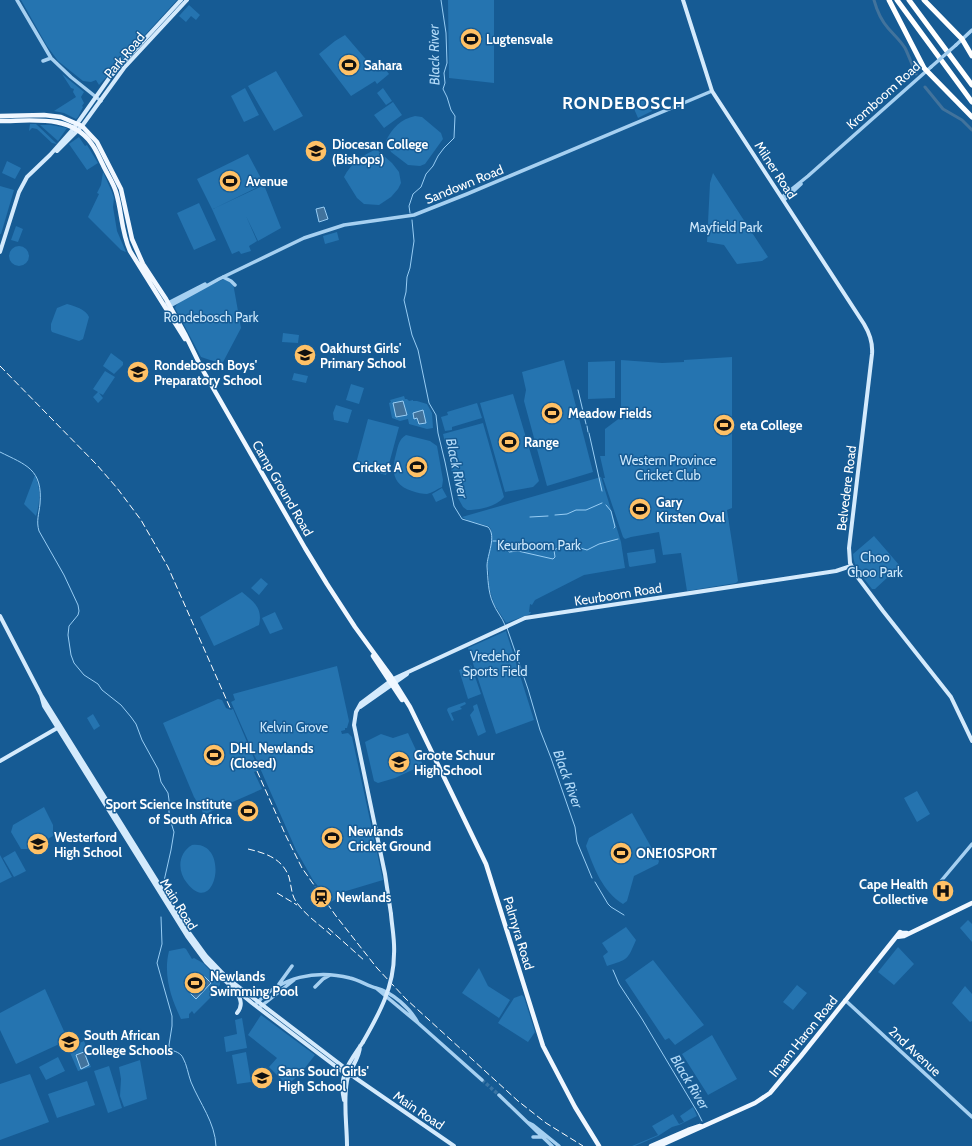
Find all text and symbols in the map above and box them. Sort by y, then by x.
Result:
water label: Black River [424,24,444,86]
sports icon: Lugtensvale [458,26,484,52]
street label: Park Road [100,29,148,81]
place label: Lugtensvale [486,31,553,47]
sports icon: Sahara [336,52,362,78]
place label: Sahara [364,57,403,73]
street label: Kromboom Road [843,58,923,132]
district label: RONDEBOSCH [562,93,686,113]
place label: Diocesan College (Bishops) [332,136,429,167]
school or university icon: Diocesan College (Bishops) [303,138,329,164]
street label: Milner Road [751,138,801,202]
street label: Sandown Road [422,161,506,207]
sports icon: Avenue [217,168,243,194]
place label: Avenue [246,173,288,189]
park label: Mayfield Park [689,219,763,235]
park label: Rondebosch Park [164,309,259,325]
place label: Oakhurst Girls' Primary School [320,340,406,371]
school or university icon: Oakhurst Girls' Primary School [292,342,318,368]
place label: Rondebosch Boys' Preparatory School [154,357,263,388]
school or university icon: Rondebosch Boys' Preparatory School [125,359,151,385]
sports icon: Meadow Fields [539,400,565,426]
place label: Meadow Fields [568,405,652,421]
sports icon: eta College [711,412,737,438]
place label: eta College [740,417,803,433]
sports icon: Range [496,429,522,455]
place label: Range [524,434,559,450]
water label: Black River [442,436,472,500]
street label: Camp Ground Road [249,437,317,539]
street label: Belvedere Road [833,444,859,532]
park label: Western Province Cricket Club [620,452,716,483]
sports icon: Cricket A [404,454,430,480]
place label: Cricket A [353,459,403,475]
place label: Gary Kirsten Oval [656,494,725,525]
sports icon: Gary Kirsten Oval [627,496,653,522]
park label: Keurboom Park [497,537,581,553]
park label: Choo Choo Park [847,549,903,580]
street label: Keurboom Road [573,579,663,609]
park label: Vredehof Sports Field [462,648,528,679]
park label: Kelvin Grove [260,719,329,735]
place label: DHL Newlands (Closed) [230,740,314,771]
sports icon: DHL Newlands (Closed) [201,742,227,768]
place label: Groote Schuur High School [414,747,495,778]
water label: Black River [549,747,587,811]
school or university icon: Groote Schuur High School [386,749,412,775]
place label: Sport Science Institute of South Africa [105,796,233,827]
sports icon: Sport Science Institute of South Africa [235,798,261,824]
place label: Newlands Cricket Ground [348,823,431,854]
sports icon: Newlands Cricket Ground [319,825,345,851]
place label: Westerford High School [54,829,123,860]
school or university icon: Westerford High School [25,831,51,857]
sports icon: ONE10SPORT [608,840,634,866]
place label: ONE10SPORT [636,845,717,861]
street label: Main Road [157,875,201,933]
place label: Cape Health Collective [859,876,928,907]
hospital icon: Cape Health Collective [930,878,956,904]
station icon: Newlands [308,884,334,910]
place label: Newlands [336,889,392,905]
street label: Palmyra Road [500,894,538,972]
place label: Newlands Swimming Pool [210,968,299,999]
sports icon: Newlands Swimming Pool [182,970,208,996]
street label: Imam Haron Road [765,992,841,1080]
street label: 2nd Avenue [886,1023,945,1079]
place label: South African College Schools [84,1027,174,1058]
school or university icon: South African College Schools [56,1029,82,1055]
water label: Black River [667,1051,714,1113]
place label: Sans Souci Girls' High School [278,1063,369,1094]
school or university icon: Sans Souci Girls' High School [249,1065,275,1091]
street label: Main Road [391,1087,447,1133]

